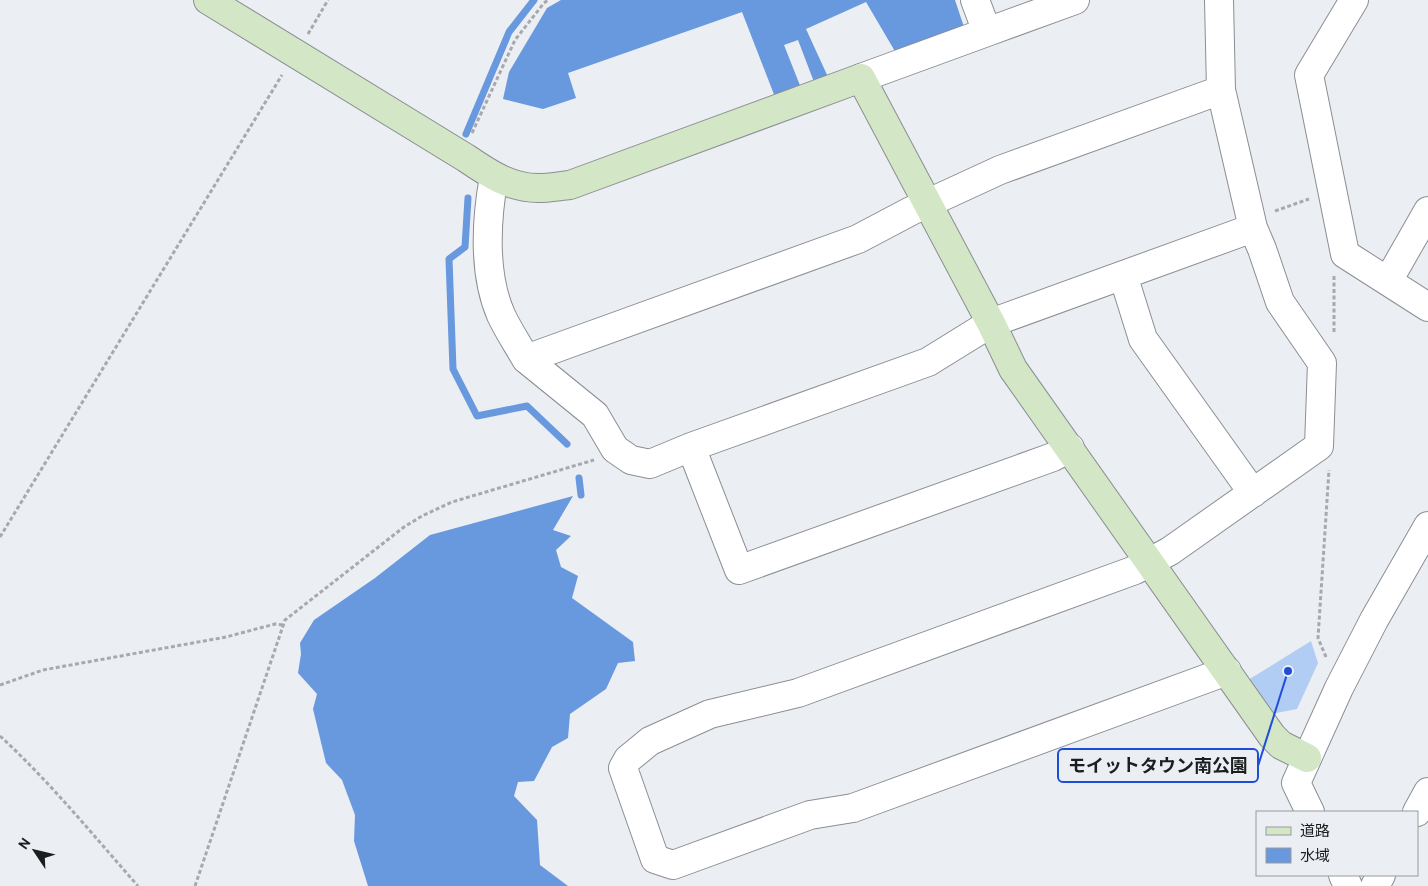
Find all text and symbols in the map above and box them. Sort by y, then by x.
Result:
callout: モイットタウン南公園 [1058,749,1258,782]
text: モイットタウン南公園 [1068,756,1248,779]
legend [1256,811,1418,876]
text: 道路 [1300,823,1330,842]
north arrow [10,826,60,876]
text: N [16,835,35,853]
text: 水域 [1300,848,1330,867]

